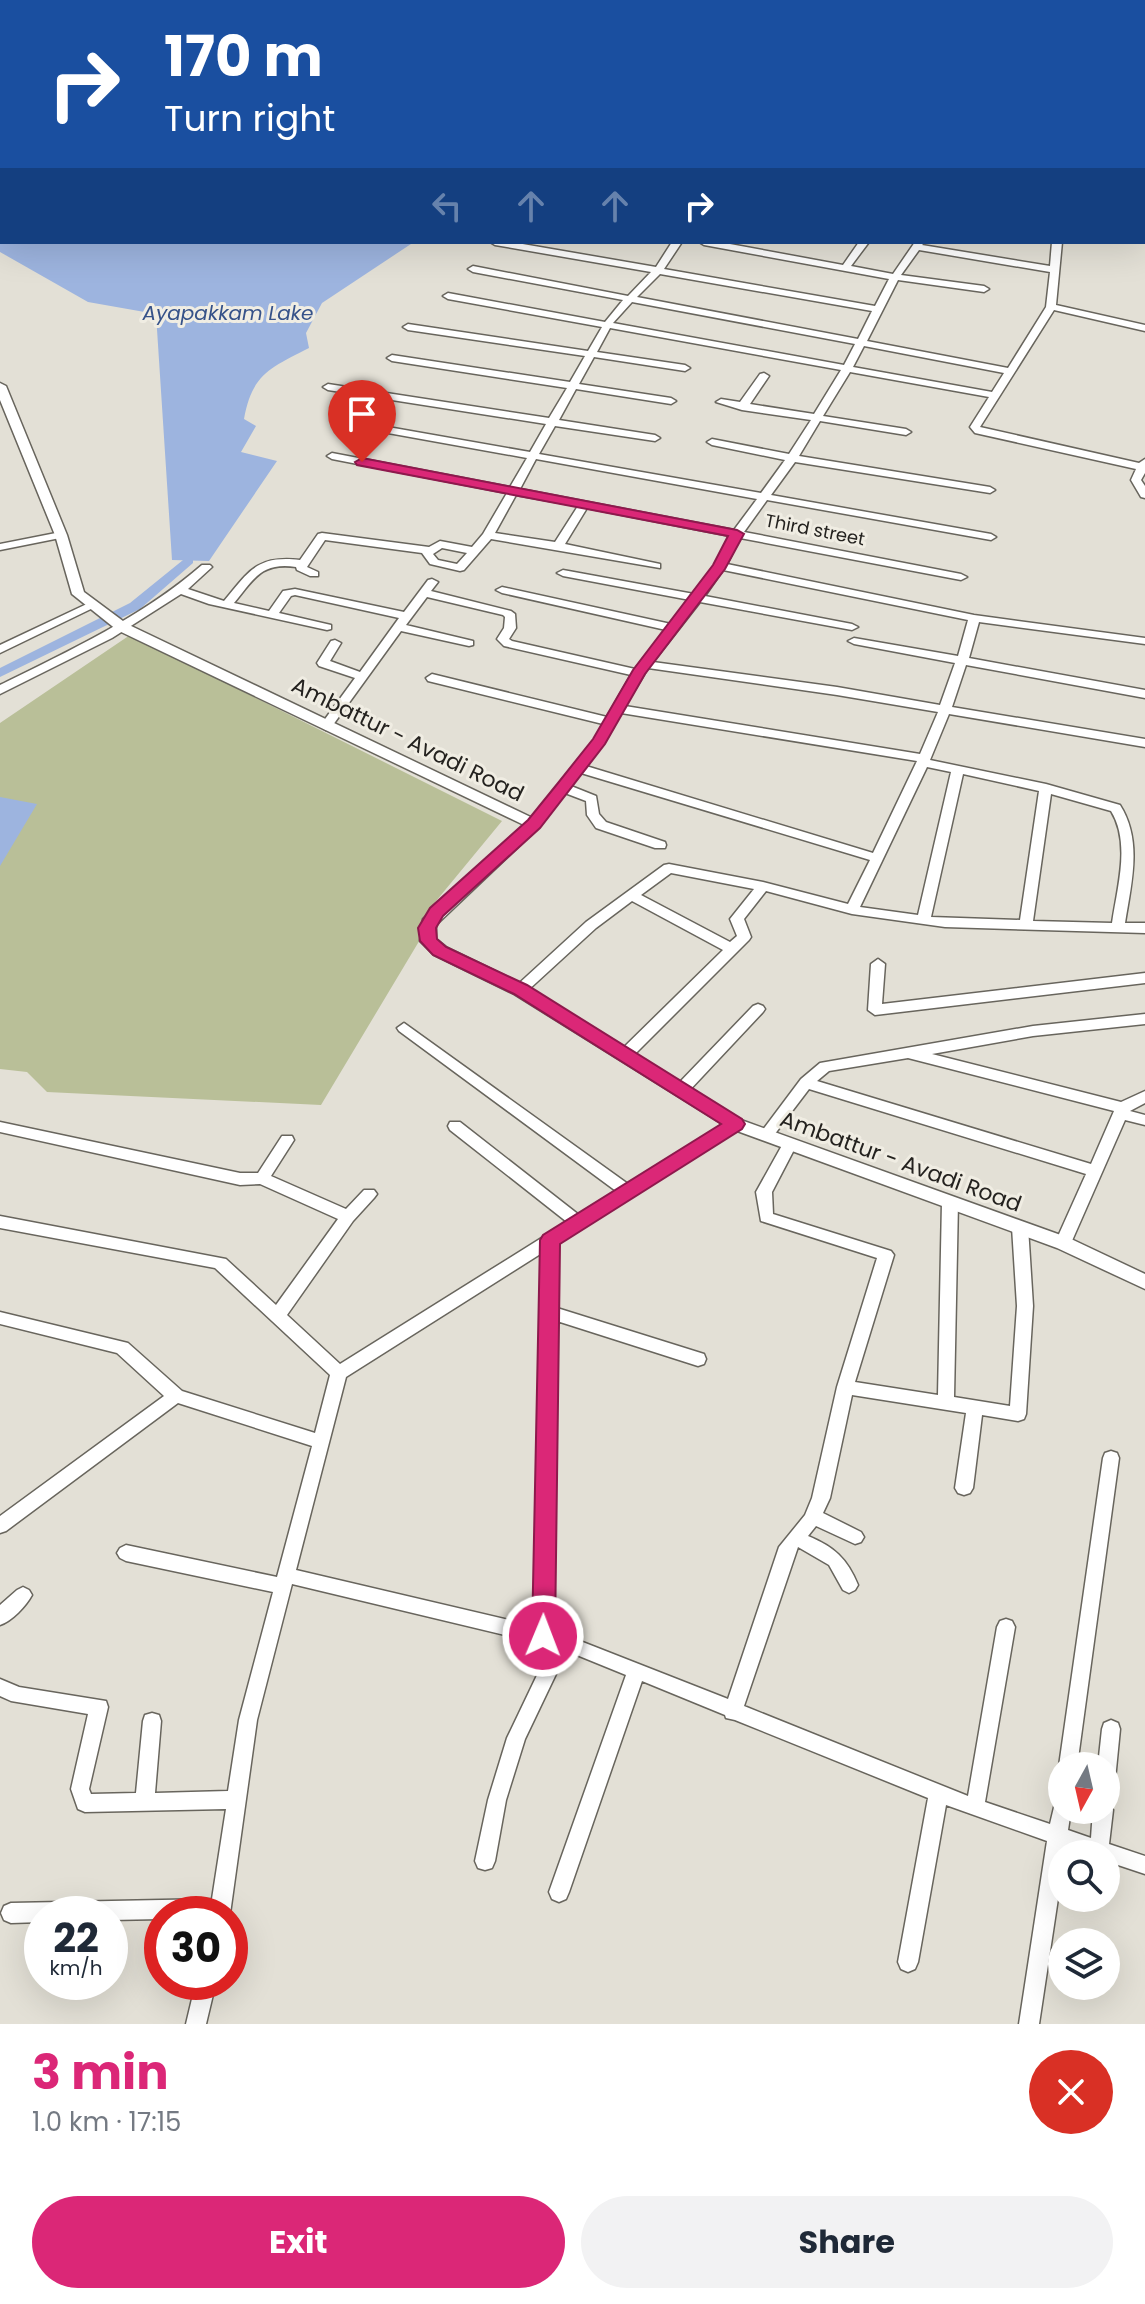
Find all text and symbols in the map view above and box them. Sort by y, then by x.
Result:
text: 170 m [164,17,323,96]
icon: right [32,32,136,136]
text: Turn right [164,93,335,144]
icon: left [425,184,469,228]
icon: ahead [509,184,553,228]
icon: ahead [593,184,637,228]
icon: right [677,184,721,228]
water label: Ayapakkam Lake [142,299,313,327]
pin [328,380,396,462]
icon: arrive [340,392,384,436]
street label: Third street [763,508,867,551]
street label: Ambattur - Avadi Road [286,670,529,809]
street label: Ambattur - Avadi Road [776,1103,1026,1220]
position arrow [501,1594,585,1678]
north arrow [1048,1752,1120,1824]
map controls [1048,1752,1120,2000]
button: search [1048,1840,1120,1912]
speed limit sign: 30 [144,1896,248,2000]
text: 22 [53,1910,99,1966]
button: layers [1048,1928,1120,2000]
text: km/h [49,1954,103,1982]
text: 3 min [32,2039,169,2106]
button: close [1029,2050,1113,2134]
text: 1.0 km · 17:15 [32,2104,181,2140]
button: Exit [32,2196,565,2288]
button: Share [581,2196,1113,2288]

